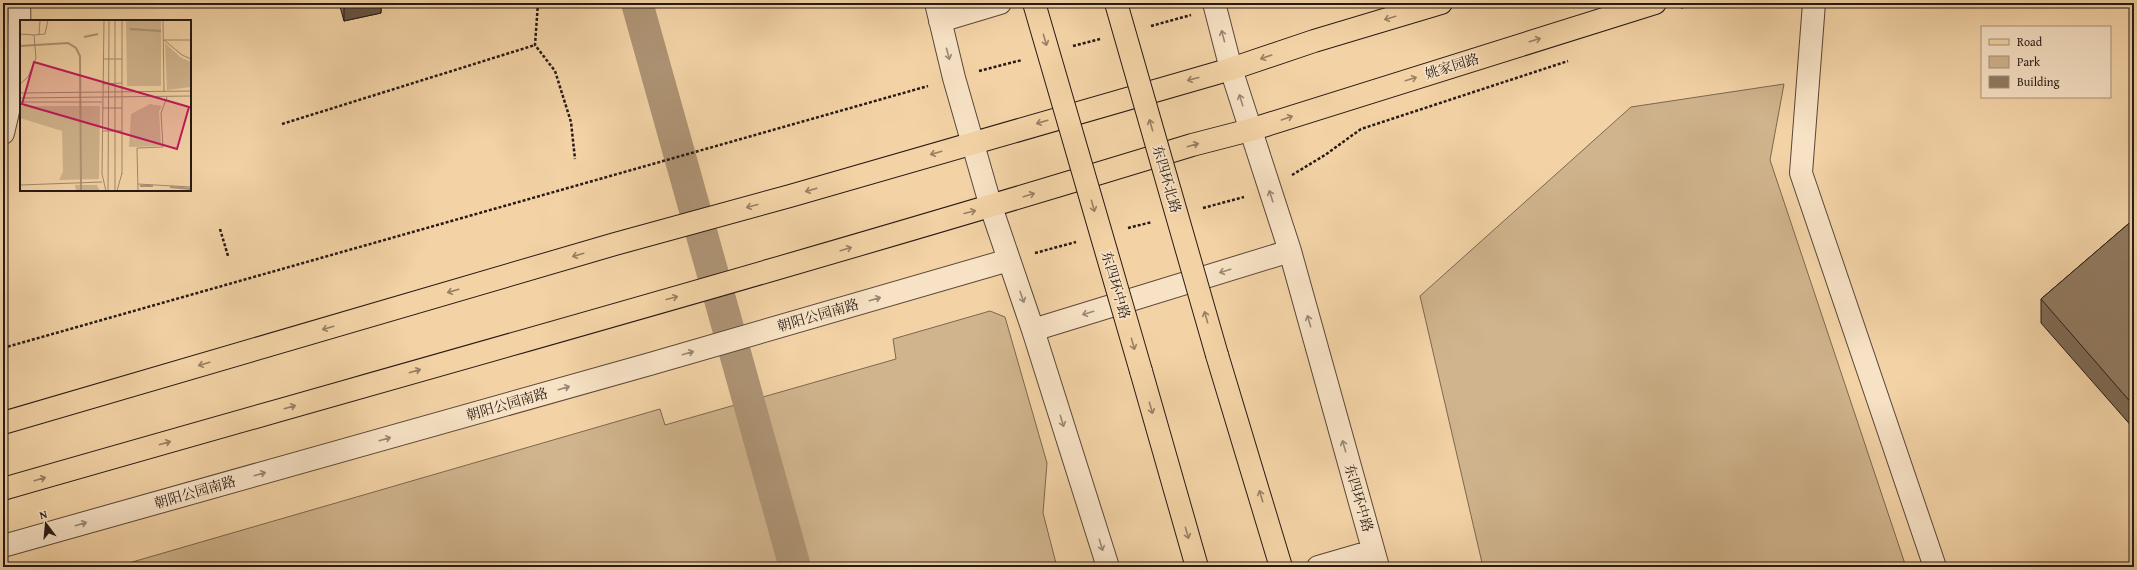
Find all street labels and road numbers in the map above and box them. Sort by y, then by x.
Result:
street label: 姚家园路 [1422,48,1482,84]
street label: 东四环北路 [1148,143,1186,215]
street label: 东四环中路 [1097,249,1135,321]
street label: 朝阳公园南路 [775,294,861,336]
street label: 朝阳公园南路 [464,383,550,425]
street label: 东四环中路 [1340,462,1378,534]
street label: 朝阳公园南路 [152,471,238,513]

